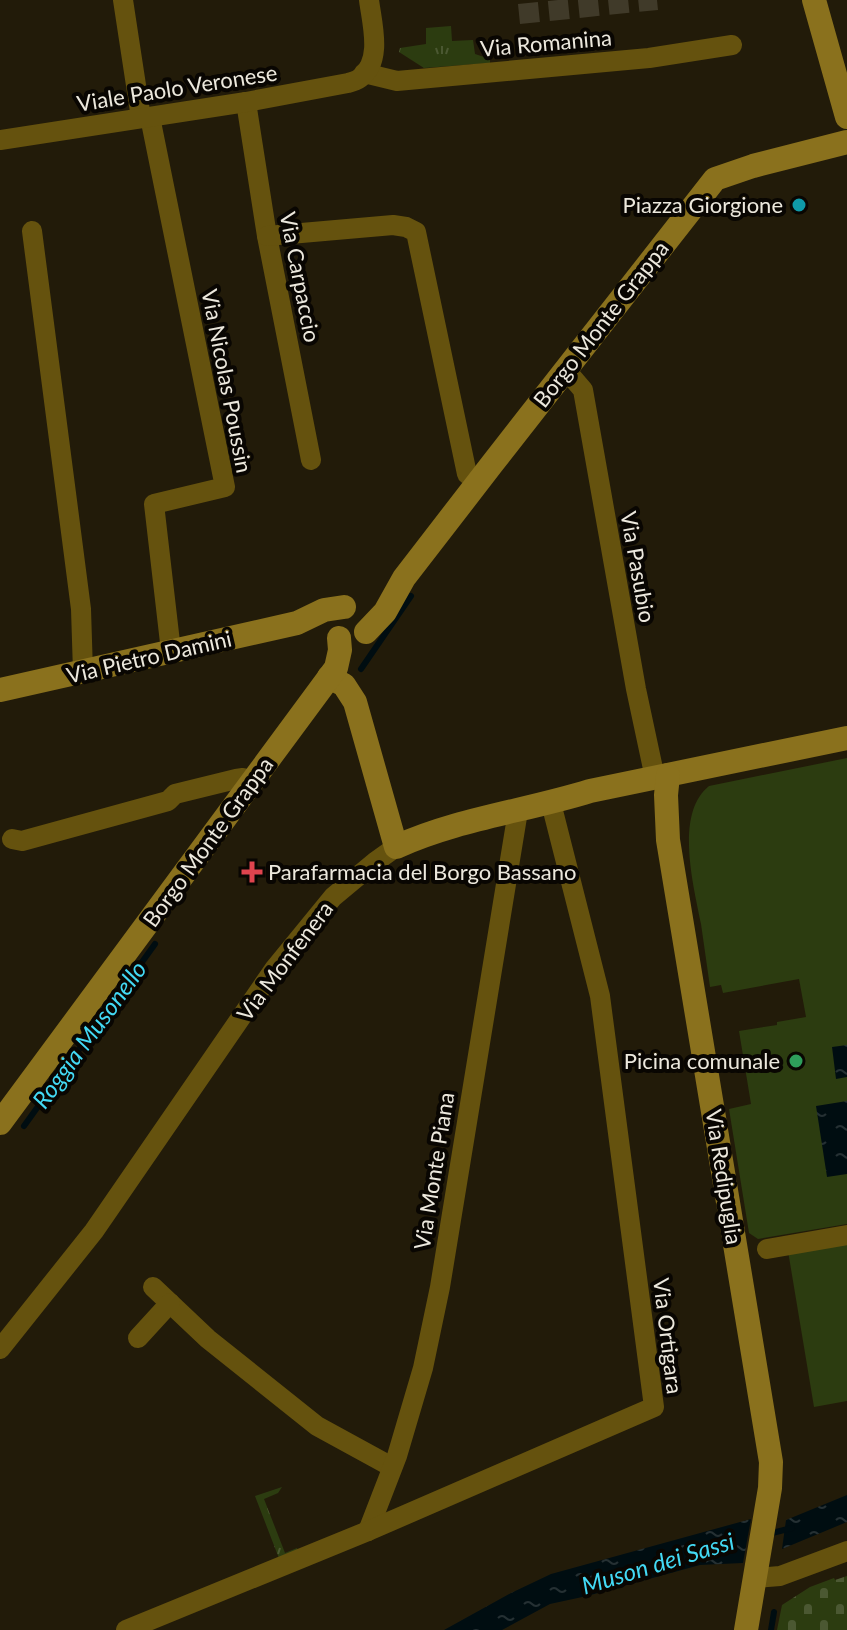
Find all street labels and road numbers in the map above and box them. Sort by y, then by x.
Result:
street label: Via Romanina [479,23,613,62]
street label: Viale Paolo Veronese [75,58,279,117]
street label: Via Carpaccio [275,209,326,344]
street label: Borgo Monte Grappa [527,235,674,412]
street label: Via Nicolas Poussin [196,287,259,475]
street label: Via Pasubio [615,509,662,625]
street label: Via Pietro Damini [64,624,234,689]
street label: Borgo Monte Grappa [137,751,278,932]
street label: Via Monfenera [231,895,338,1026]
street label: Via Monte Piana [408,1090,459,1252]
street label: Via Redipuglia [700,1107,749,1246]
street label: Via Ortigara [648,1276,689,1396]

